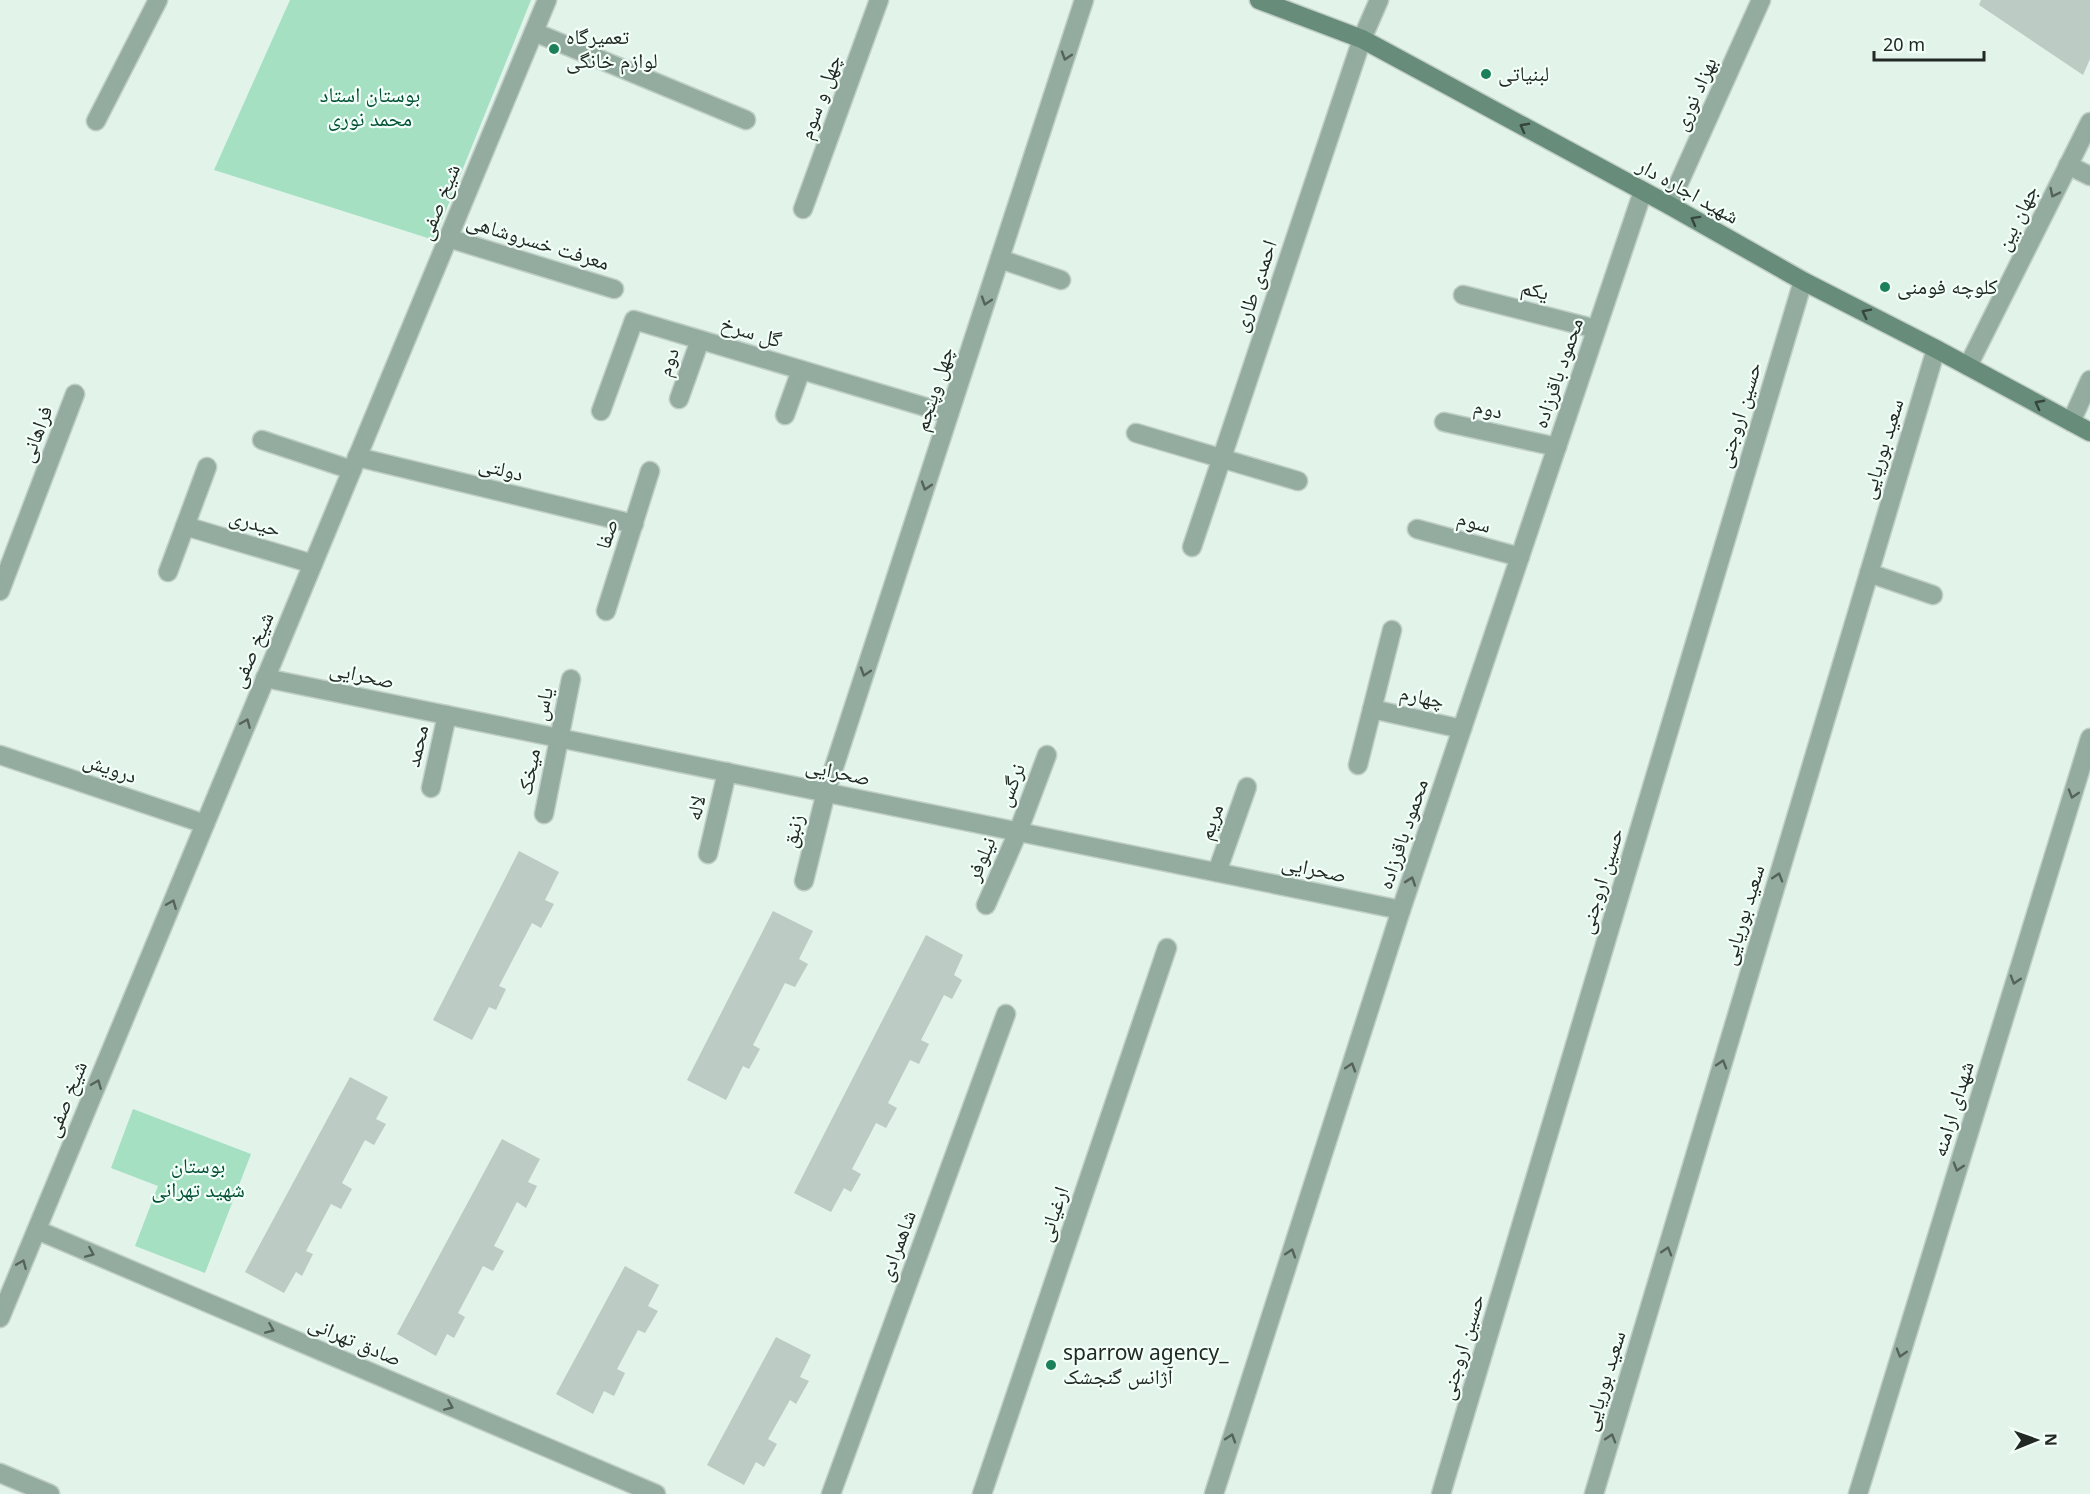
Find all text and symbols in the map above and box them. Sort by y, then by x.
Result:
place label: تعمیرگاه لوازم خانگی [566,22,658,75]
scale bar [1874,24,1984,62]
text: 20 m [1883,32,1925,56]
marker: تعمیرگاه لوازم خانگی [547,42,561,56]
street label: چهل و سوم [791,50,848,143]
one-way arrow [1060,50,1073,61]
street label: بهزاد نوری [1665,52,1723,135]
place label: لبنیاتی [1498,59,1549,87]
marker: لبنیاتی [1479,67,1493,81]
park label: بوستان استاد محمد نوری [320,80,420,132]
one-way arrow [1520,123,1530,134]
street label: شهید اجاره دار [1632,150,1744,230]
street label: شیخ صفی [410,159,466,244]
street label: جهان‌ بین [1988,180,2044,255]
one-way arrow [2050,187,2062,198]
street label: معرفت خسروشاهی [463,206,613,276]
one-way arrow [1691,216,1701,227]
street label: احمدی طاری [1225,236,1283,335]
street label: یکم [1518,272,1552,307]
place label: کلوچه فومنی [1897,272,1998,300]
marker: کلوچه فومنی [1878,280,1892,294]
one-way arrow [981,295,993,306]
street label: گل سرخ [717,309,785,354]
one-way arrow [1861,309,1872,321]
street label: محمود باقرزاده [1525,314,1589,432]
street label: چهل وپنجم [906,343,961,435]
street label: دوم [649,344,686,380]
street label: حسین اروجنی [1709,358,1767,471]
street label: دوم [1471,391,1505,426]
street label: سعید بوریایی [1853,395,1910,502]
one-way arrow [2034,400,2045,411]
street label: فراهانی [12,401,59,466]
street label: دولتی [476,449,526,487]
one-way arrow [920,480,933,491]
street label: حیدری [226,501,284,543]
street label: سوم [1454,503,1494,540]
street label: صفا [588,515,624,552]
street label: شیخ صفی [223,607,280,692]
street label: صحرایی [327,654,397,695]
one-way arrow [860,666,873,677]
street label: چهارم [1397,678,1447,715]
street label: یاس [525,684,559,723]
one-way arrow [239,719,251,730]
street label: محمد [398,722,434,769]
street label: درویش [80,745,141,789]
street label: میخک [510,746,546,798]
street label: صحرایی [803,751,873,792]
street label: نرگس [989,759,1031,810]
street label: محمود باقرزاده [1370,775,1434,893]
one-way arrow [2068,788,2080,799]
street label: لاله [679,793,711,823]
street label: مریم [1191,800,1230,844]
street label: زنبق [774,811,810,850]
street label: حسین اروجنی [1571,824,1629,937]
street label: نیلوفر [958,832,1002,886]
street label: صحرایی [1279,848,1349,889]
street label: سعید بوریایی [1714,861,1771,968]
one-way arrow [1771,872,1783,883]
one-way arrow [1403,877,1416,887]
one-way arrow [165,899,177,910]
one-way arrow [2010,974,2022,985]
street label: شیخ صفی [37,1056,93,1141]
street label: شهدای ارامنه [1924,1058,1980,1160]
one-way arrow [1715,1059,1727,1070]
one-way arrow [1344,1062,1356,1073]
one-way arrow [90,1079,102,1090]
park label: بوستان شهید تهرانی [151,1151,245,1203]
one-way arrow [1953,1161,1966,1172]
street label: ارغیانی [1030,1182,1075,1245]
street label: شاهمرادی [870,1206,922,1285]
one-way arrow [84,1246,95,1258]
one-way arrow [1660,1246,1672,1257]
one-way arrow [1284,1248,1296,1259]
one-way arrow [15,1259,27,1270]
street label: حسین اروجنی [1432,1290,1490,1403]
street label: صادق تهرانی [305,1308,406,1372]
one-way arrow [263,1322,274,1334]
street label: سعید بوریایی [1575,1327,1632,1434]
place label: sparrow agency_ آژانس گنجشک [1063,1338,1229,1390]
one-way arrow [1896,1347,1908,1358]
marker: sparrow agency_ آژانس گنجشک [1044,1358,1058,1372]
one-way arrow [443,1399,454,1411]
north arrow [2006,1410,2066,1470]
one-way arrow [1224,1433,1237,1444]
one-way arrow [1604,1433,1616,1444]
text: N [2040,1433,2062,1446]

